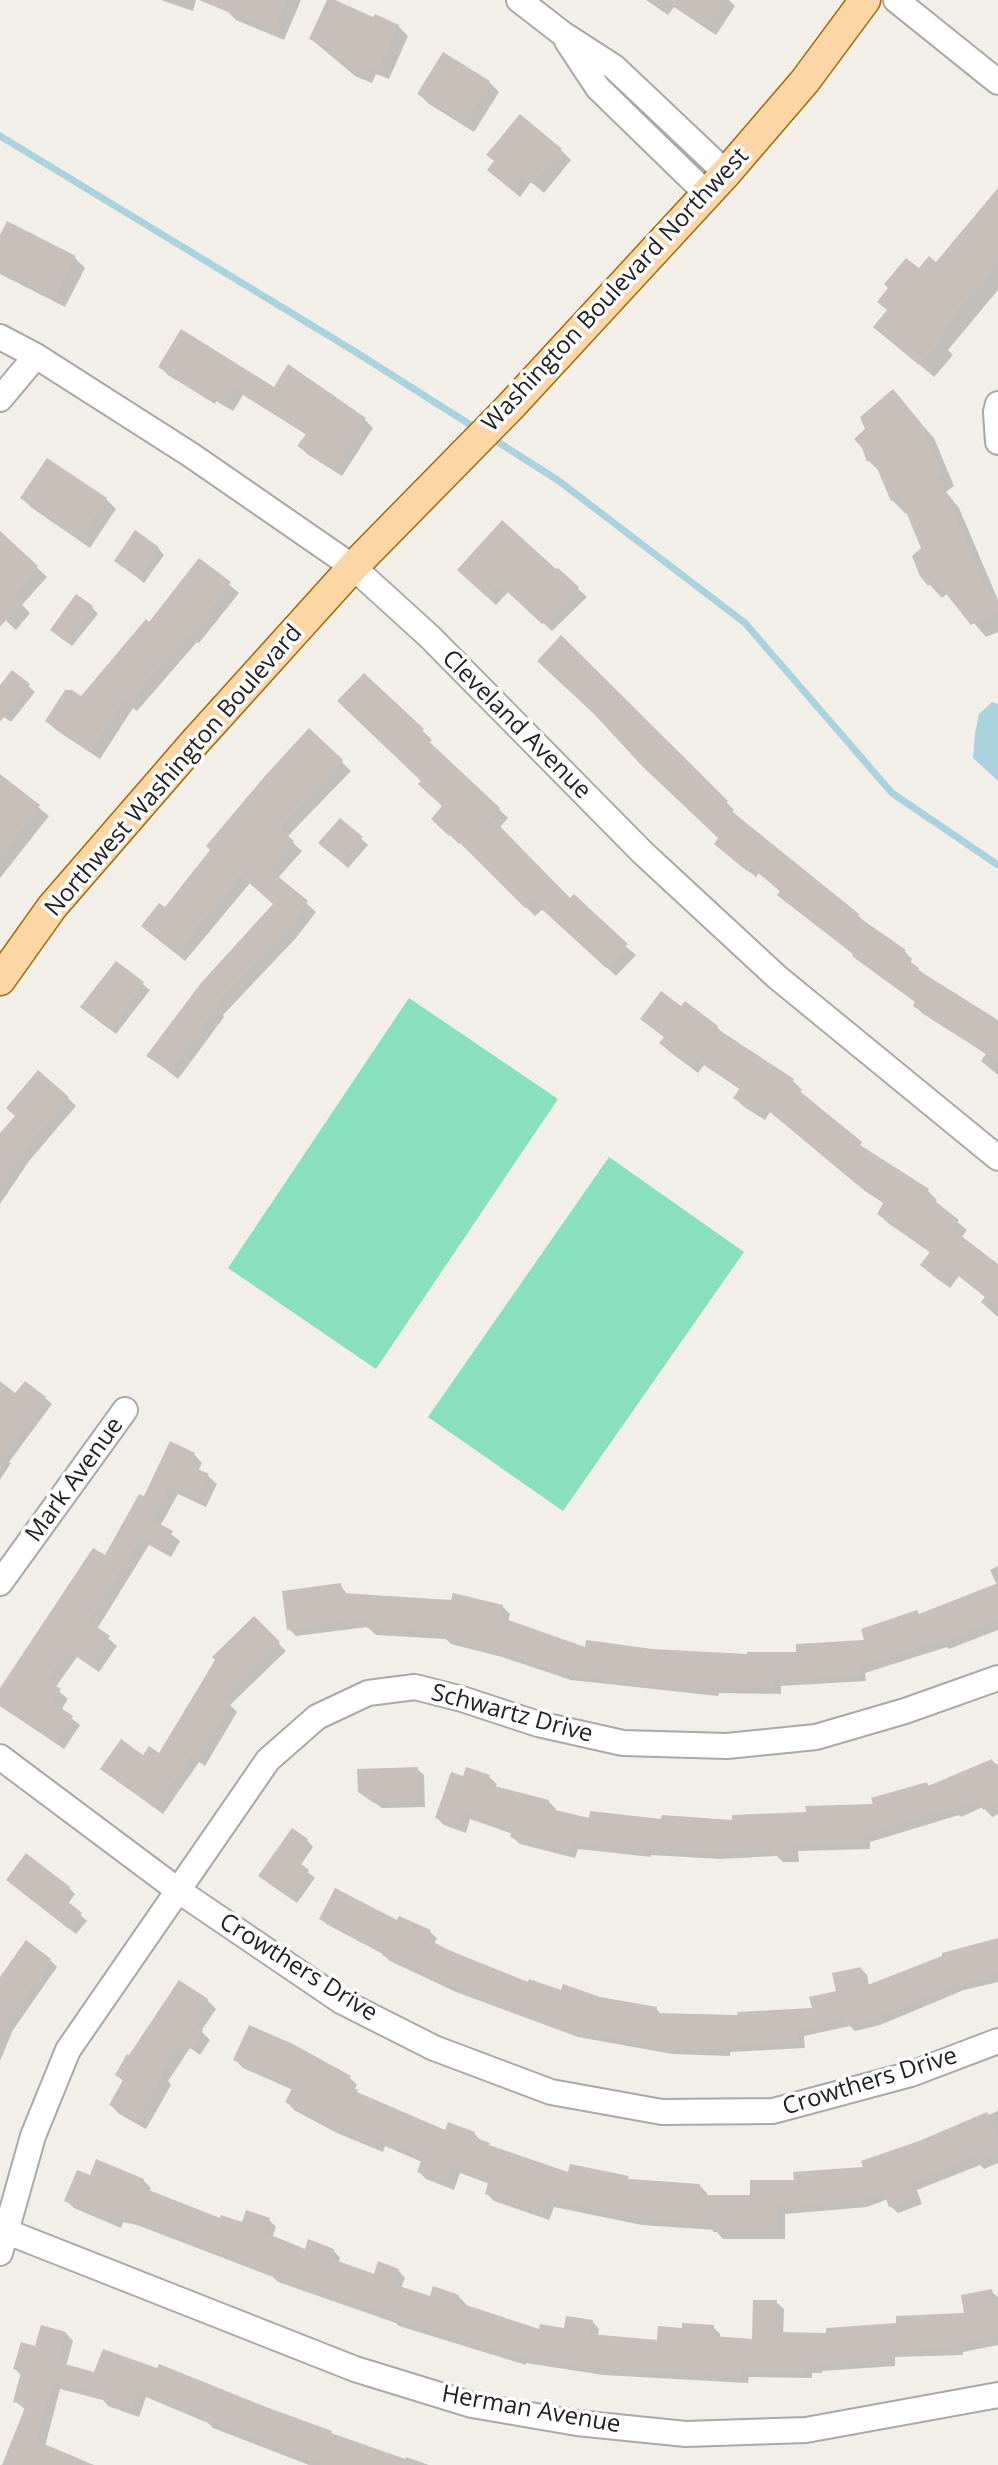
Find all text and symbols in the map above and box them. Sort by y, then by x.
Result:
street label: Washington Boulevard Northwest [477,142,755,438]
street label: Northwest Washington Boulevard [39,619,309,923]
street label: Cleveland Avenue [436,645,596,805]
street label: Mark Avenue [20,1412,130,1548]
street label: Schwartz Drive [428,1679,596,1749]
street label: Crowthers Drive [214,1908,382,2028]
street label: Crowthers Drive [779,2042,961,2122]
street label: Herman Avenue [439,2380,623,2440]

